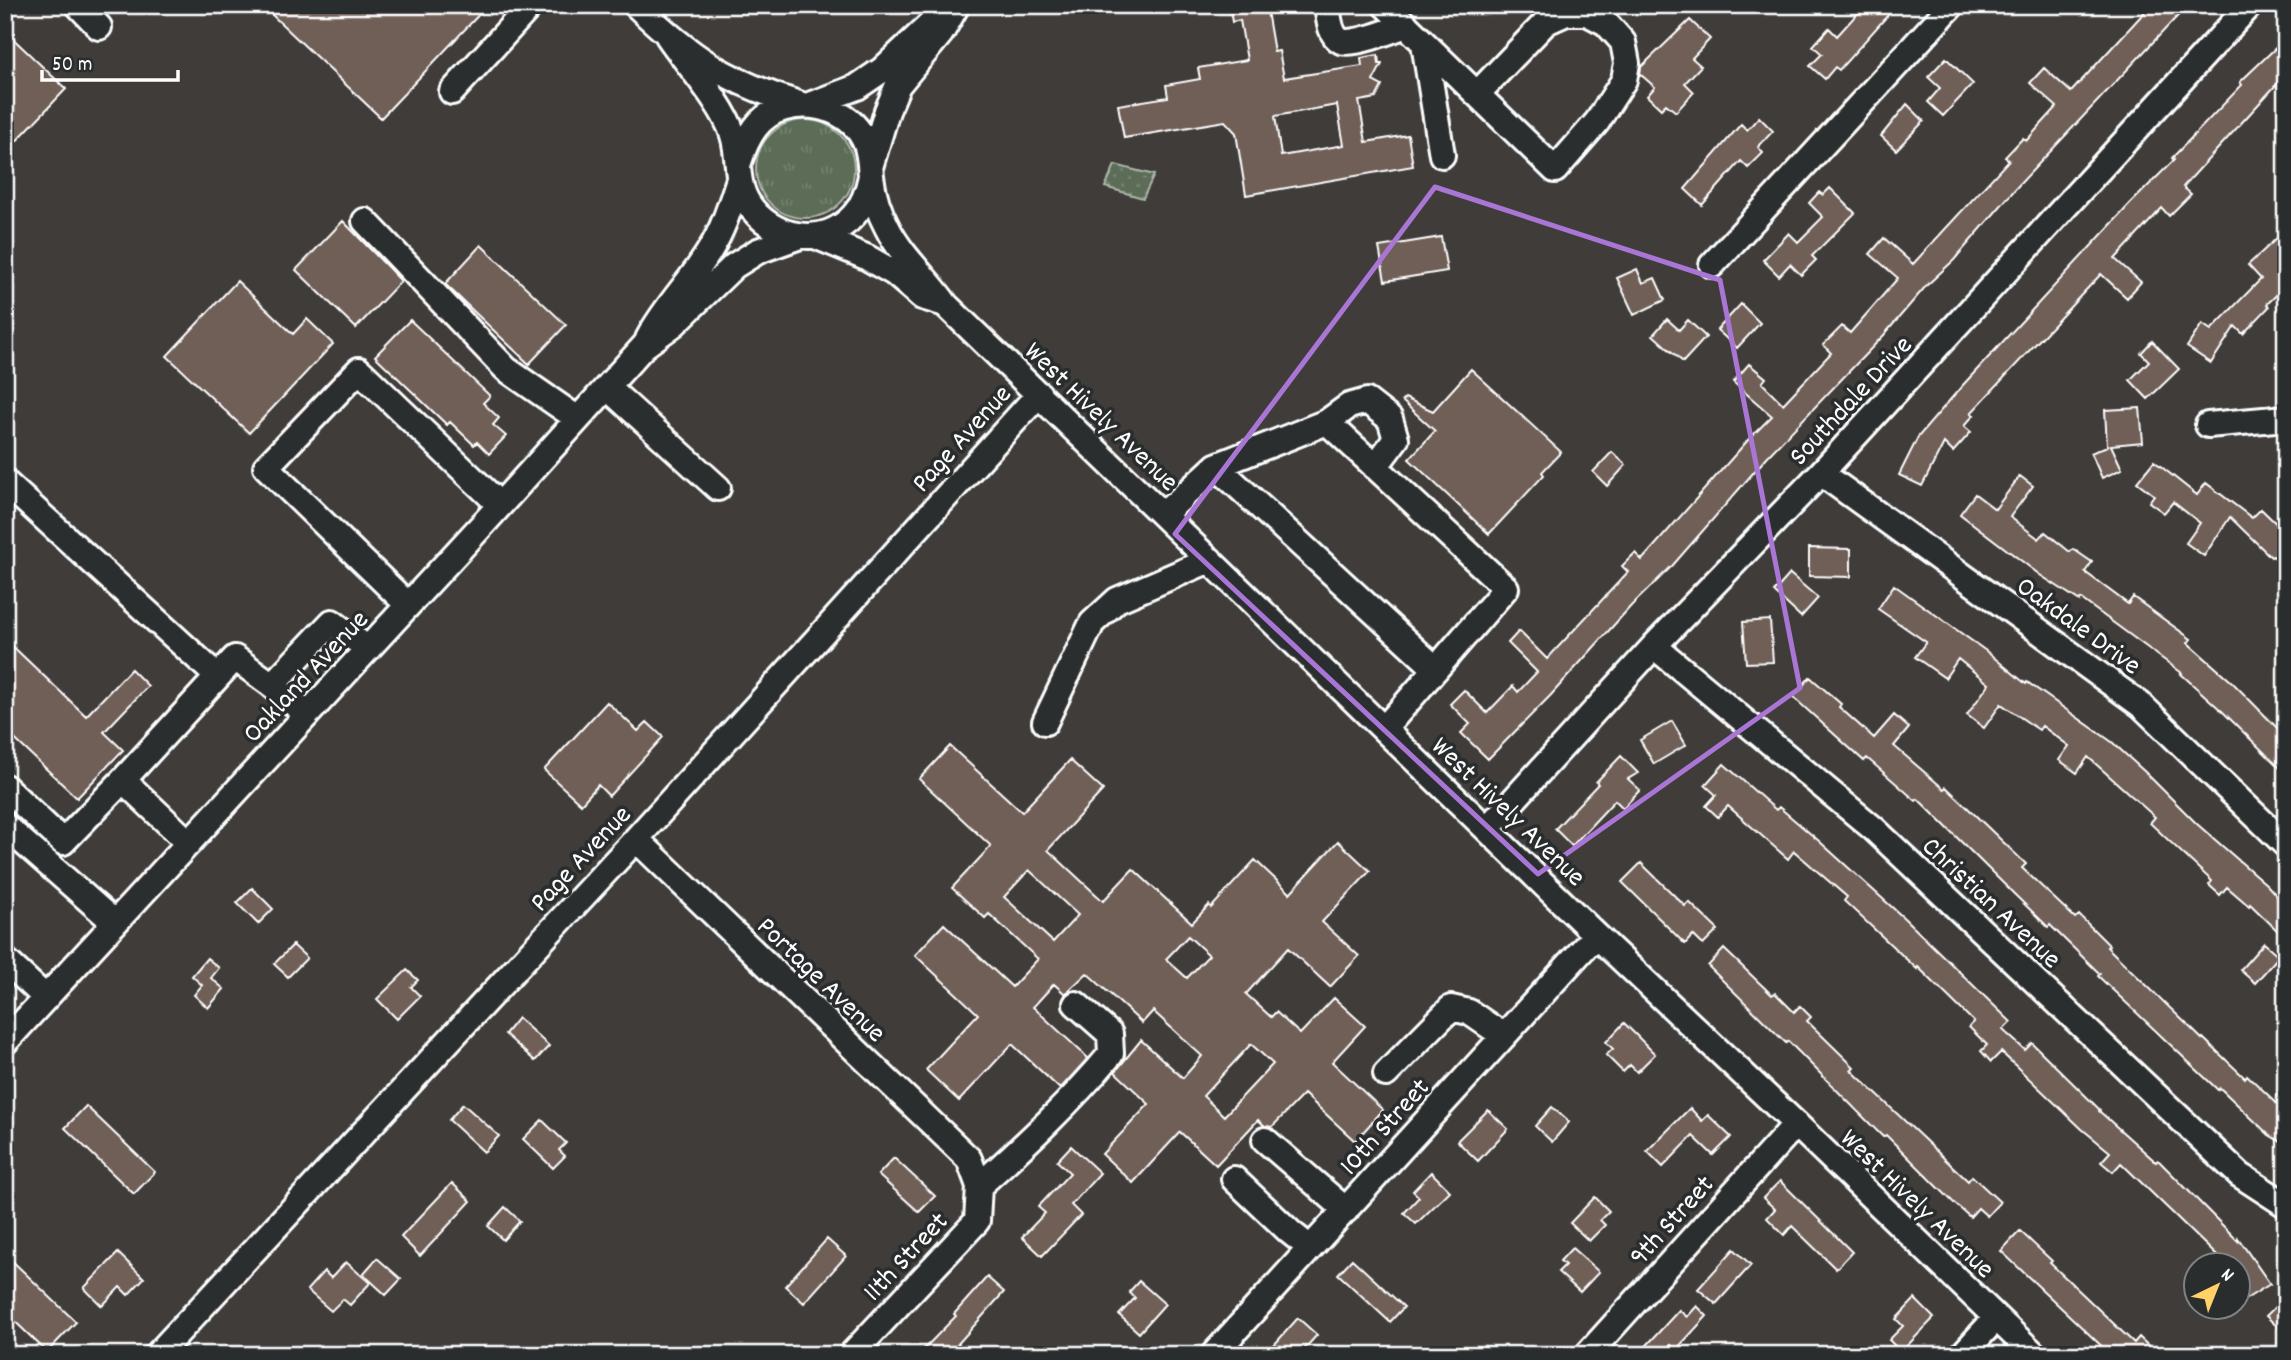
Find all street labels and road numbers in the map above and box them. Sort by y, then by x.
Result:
street label: Southdale Drive [1782,328,1924,477]
street label: West Hively Avenue [1013,334,1186,503]
street label: Page Avenue [904,377,1023,503]
street label: Oakdale Drive [2006,569,2148,687]
street label: Oakland Avenue [235,603,380,754]
street label: West Hively Avenue [1420,729,1593,898]
street label: Page Avenue [523,798,643,923]
street label: Christian Avenue [1911,829,2069,980]
street label: Portage Avenue [746,909,893,1054]
street label: 10th Street [1332,1071,1441,1186]
street label: West Hively Avenue [1829,1121,2002,1290]
street label: 9th Street [1622,1168,1726,1277]
street label: 11th Street [856,1205,960,1312]

